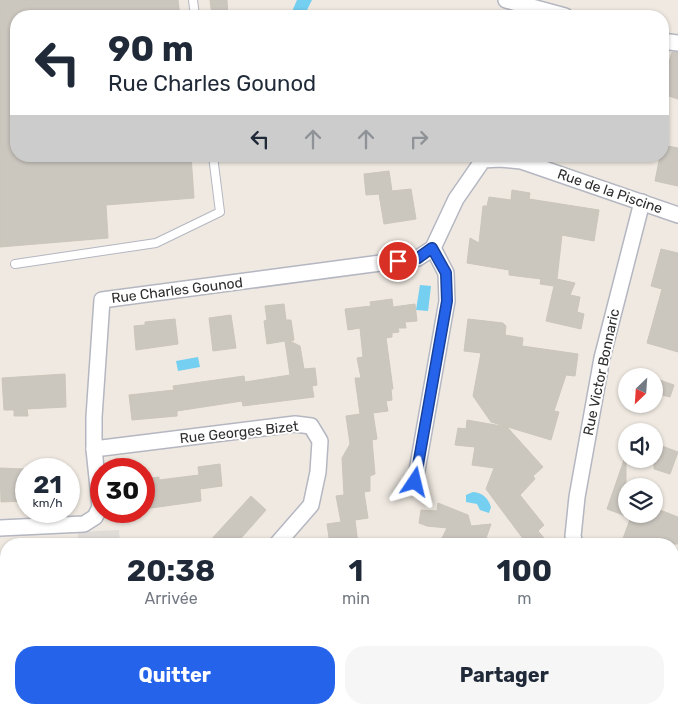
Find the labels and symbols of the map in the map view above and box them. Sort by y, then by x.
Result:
street label: Rue de la Piscine [555,166,665,217]
pin [377,240,419,282]
street label: Rue Charles Gounod [110,274,244,307]
street label: Rue Victor Bonnaric [580,307,623,437]
north arrow [618,368,662,412]
street label: Rue Georges Bizet [179,418,300,447]
position arrow [388,455,440,507]
speed limit sign: 30 [90,458,155,523]

